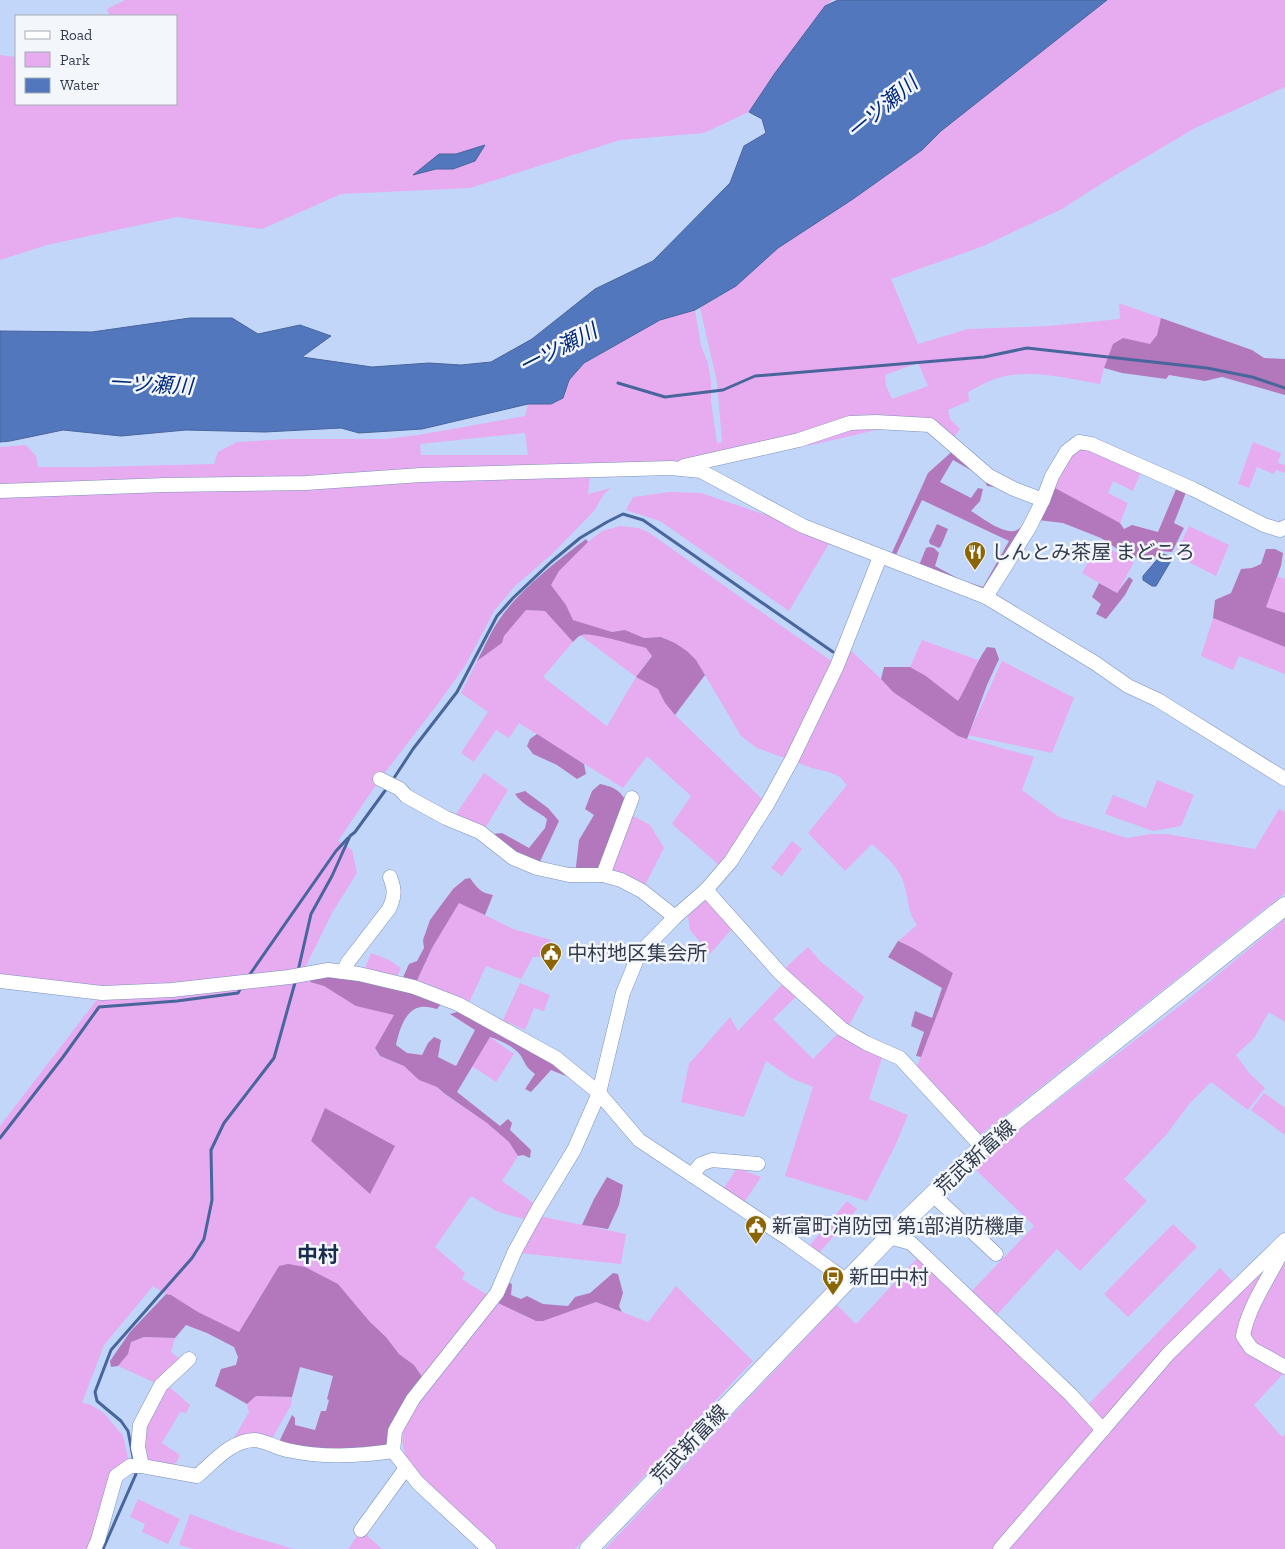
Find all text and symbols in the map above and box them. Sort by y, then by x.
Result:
legend [15,15,178,105]
text: Road [60,26,93,44]
text: Park [60,51,90,69]
water label: 一ツ瀬川 [842,69,924,144]
text: Water [60,76,100,94]
water label: 一ツ瀬川 [515,317,603,378]
water label: 一ツ瀬川 [108,369,196,399]
restaurant icon: しんとみ茶屋 まどころ [963,540,987,571]
place label: しんとみ茶屋 まどころ [991,540,1195,564]
public building icon: 中村地区集会所 [539,941,563,972]
place label: 中村地区集会所 [567,941,707,965]
street label: 荒武新富線 [930,1115,1020,1199]
public building icon: 新富町消防団 第1部消防機庫 [744,1214,768,1245]
place label: 新富町消防団 第1部消防機庫 [772,1214,1024,1238]
district label: 中村 [297,1242,339,1267]
bus stop icon: 新田中村 [821,1265,845,1296]
place label: 新田中村 [849,1265,929,1289]
street label: 荒武新富線 [646,1400,732,1488]

